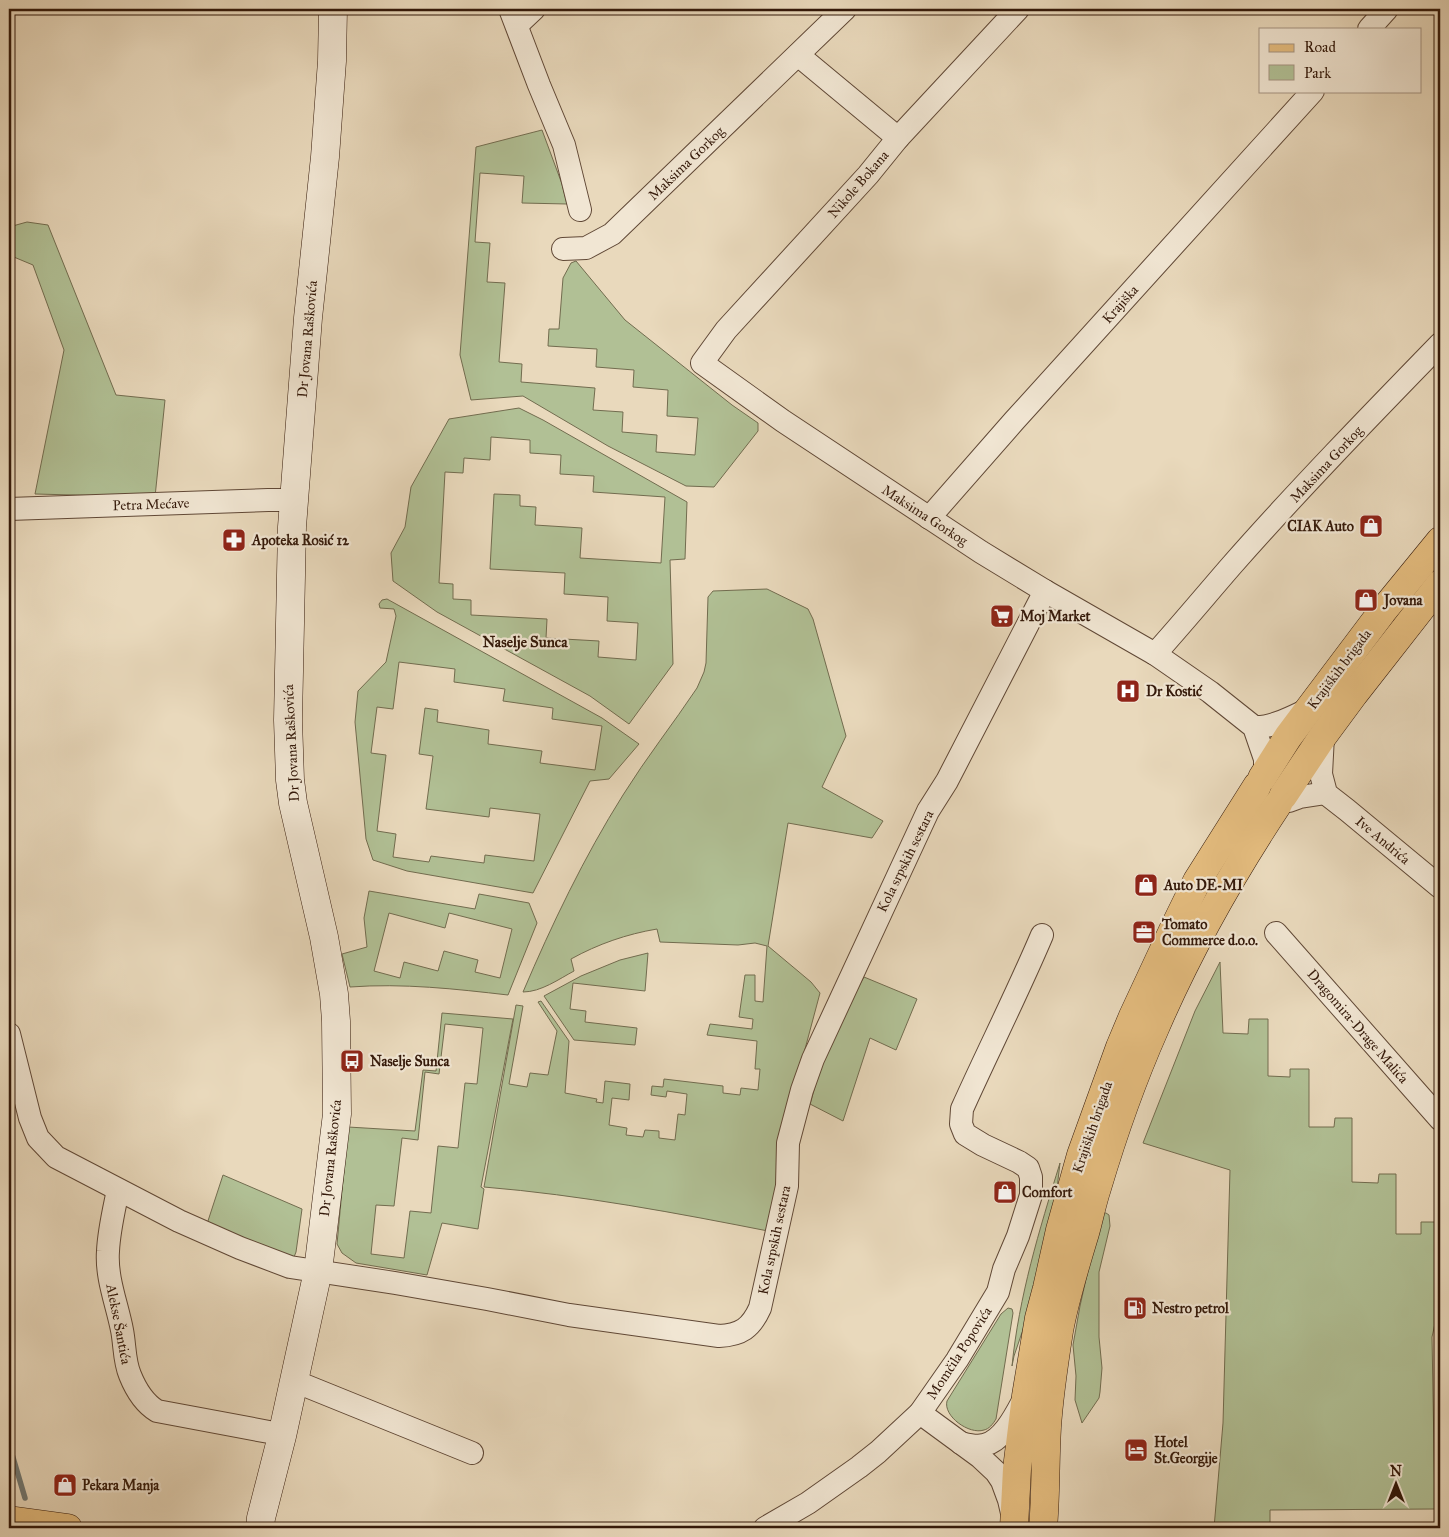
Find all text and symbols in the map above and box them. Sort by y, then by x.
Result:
legend [1259,28,1422,92]
text: Road [1304,38,1336,56]
text: Park [1304,64,1331,82]
street label: Maksima Gorkog [645,123,728,204]
street label: Nikole Bokana [824,147,892,222]
street label: Dr Jovana Raškovića [294,280,322,398]
street label: Krajiška [1099,282,1142,327]
street label: Maksima Gorkog [1286,422,1367,506]
street label: Maksima Gorkog [879,481,971,550]
street label: Petra Mećave [112,495,190,514]
shop icon: CIAK Auto [1358,513,1384,539]
place label: CIAK Auto [1287,518,1354,535]
pharmacy icon: Apoteka Rosić 12 [221,527,247,553]
place label: Apoteka Rosić 12 [251,532,350,550]
shop icon: Jovana [1353,587,1379,613]
place label: Jovana [1382,592,1424,610]
supermarket icon: Moj Market [989,603,1015,629]
place label: Moj Market [1020,608,1091,626]
street label: Krajiških brigada [1304,626,1375,713]
district label: Naselje Sunca [482,633,568,652]
hospital icon: Dr Kostić [1115,678,1141,704]
place label: Dr Kostić [1146,683,1203,700]
street label: Dr Jovana Raškovića [280,684,304,802]
street label: Kola srpskih sestara [873,807,938,915]
street label: Ive Andrića [1352,813,1413,868]
shop icon: Auto DE-MI [1133,872,1159,898]
place label: Auto DE-MI [1163,877,1243,894]
place label: Tomato Commerce d.o.o. [1161,916,1258,949]
office icon: Tomato Commerce d.o.o. [1131,919,1157,945]
street label: Dragomira-Drage Malića [1303,966,1412,1087]
bus stop icon: Naselje Sunca [339,1048,365,1074]
place label: Naselje Sunca [370,1053,450,1071]
street label: Krajiških brigada [1069,1079,1116,1175]
street label: Dr Jovana Raškovića [316,1099,346,1217]
shop icon: Comfort [992,1179,1018,1205]
street label: Kola srpskih sestara [755,1184,794,1296]
place label: Comfort [1022,1184,1072,1201]
street label: Alekse Šantića [102,1281,137,1366]
fuel station icon: Nestro petrol [1122,1295,1148,1321]
place label: Nestro petrol [1152,1300,1230,1318]
street label: Momčila Popovića [923,1304,996,1403]
place label: Hotel St.Georgije [1154,1434,1218,1468]
hotel icon: Hotel St.Georgije [1123,1437,1149,1463]
north arrow [1372,1460,1422,1510]
text: N [1390,1463,1402,1480]
shop icon: Pekara Manja [52,1472,78,1498]
place label: Pekara Manja [82,1477,160,1495]

